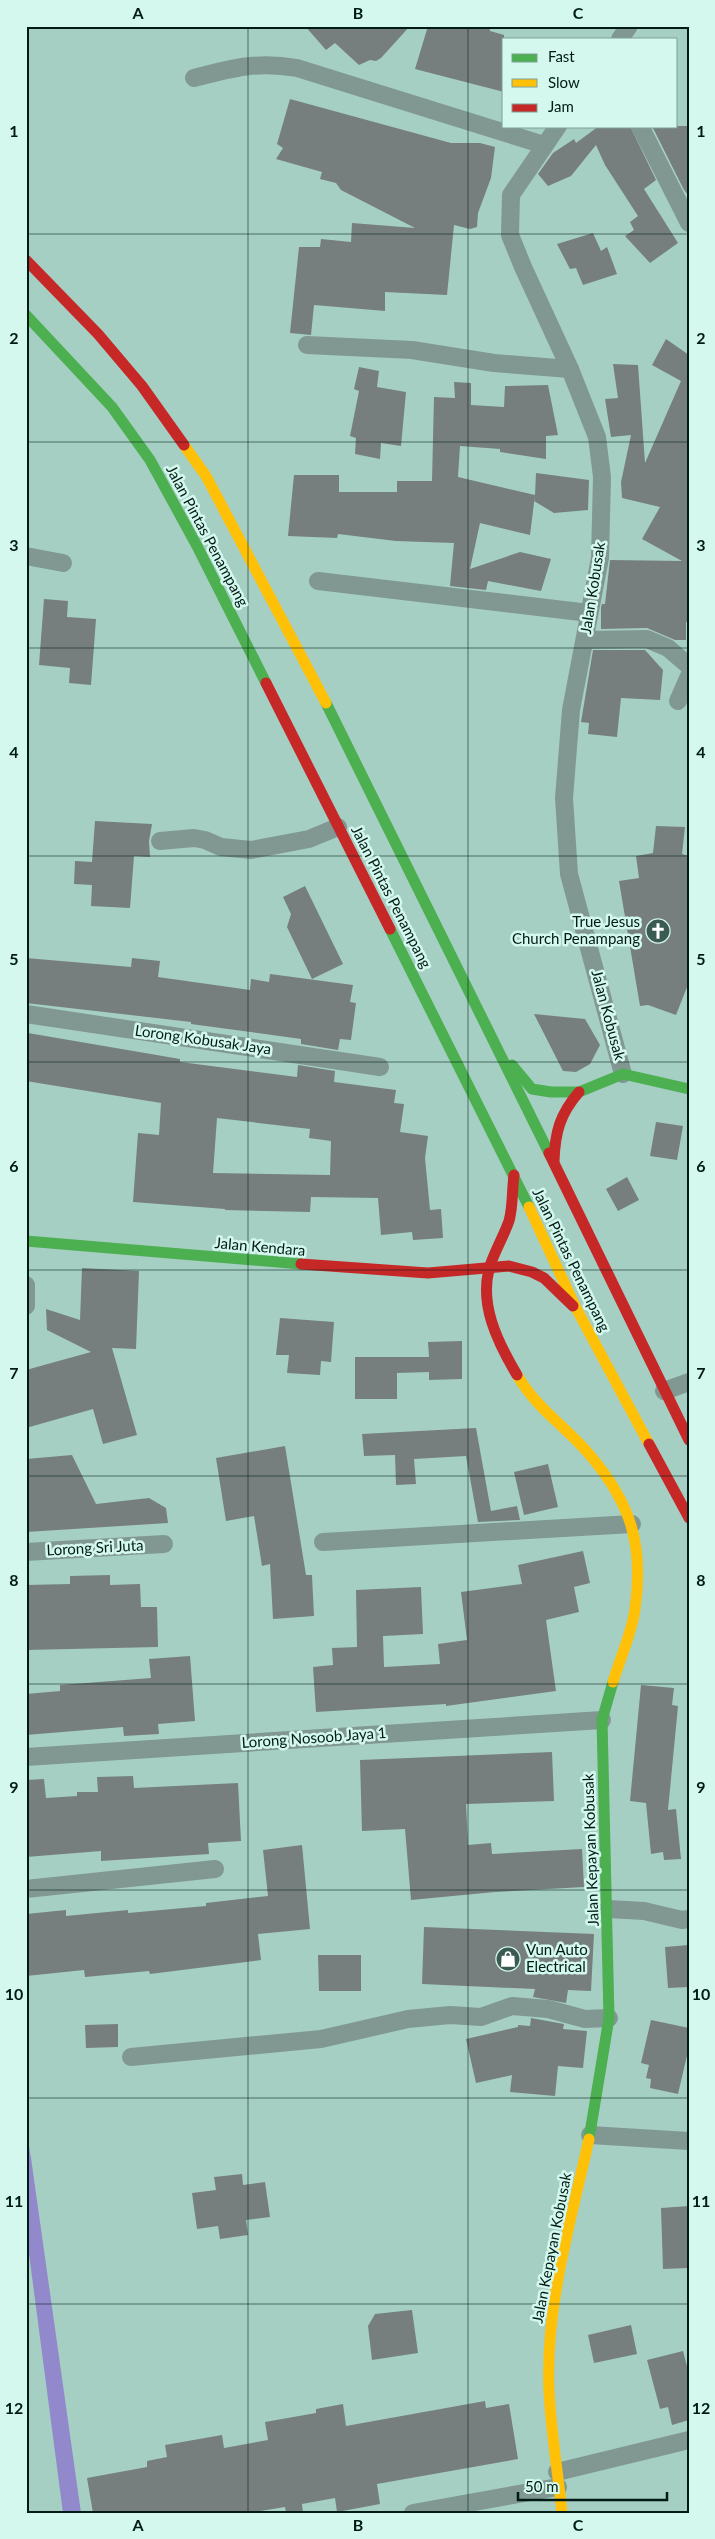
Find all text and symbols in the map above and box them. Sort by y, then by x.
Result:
text: A [131,3,144,22]
text: B [353,3,363,22]
text: C [573,3,584,22]
legend [502,38,678,128]
text: Fast [548,47,575,65]
text: Slow [548,73,580,91]
text: Jam [548,97,574,115]
text: 1 [9,121,19,140]
text: 1 [696,121,706,140]
text: 2 [9,328,19,347]
text: 2 [696,328,706,347]
street label: Jalan Pintas Penampang [163,462,253,609]
text: 3 [9,535,19,554]
text: 3 [696,535,706,554]
street label: Jalan Kobusak [576,540,608,635]
text: 4 [9,742,19,761]
text: 4 [696,742,706,761]
street label: Jalan Pintas Penampang [348,822,436,971]
place label: True Jesus Church Penampang [512,912,640,947]
church icon: True Jesus Church Penampang [645,918,671,944]
text: 5 [9,949,19,968]
text: 5 [696,949,706,968]
street label: Jalan Kobusak [588,968,630,1062]
street label: Lorong Kobusak Jaya [134,1021,272,1057]
text: 6 [9,1156,19,1175]
text: 6 [696,1156,706,1175]
street label: Jalan Pintas Penampang [529,1185,615,1334]
street label: Jalan Kendara [214,1233,306,1259]
text: 7 [9,1363,19,1382]
text: 7 [696,1363,706,1382]
street label: Lorong Sri Juta [46,1535,144,1559]
text: 8 [9,1570,19,1589]
text: 8 [696,1570,706,1589]
street label: Lorong Nosoob Jaya 1 [241,1723,387,1751]
street label: Jalan Kepayan Kobusak [578,1773,602,1927]
text: 9 [9,1777,19,1796]
text: 9 [696,1777,706,1796]
place label: Vun Auto Electrical [526,1940,588,1975]
shop icon: Vun Auto Electrical [495,1946,521,1972]
text: 10 [5,1984,23,2003]
text: 10 [692,1984,710,2003]
street label: Jalan Kepayan Kobusak [528,2171,575,2325]
text: 11 [5,2191,23,2210]
text: 11 [692,2191,710,2210]
text: 12 [5,2398,23,2417]
text: 12 [692,2398,710,2417]
scale bar [518,2469,666,2501]
text: 50 m [525,2477,559,2495]
text: A [131,2515,144,2534]
text: B [353,2515,363,2534]
text: C [573,2515,584,2534]

